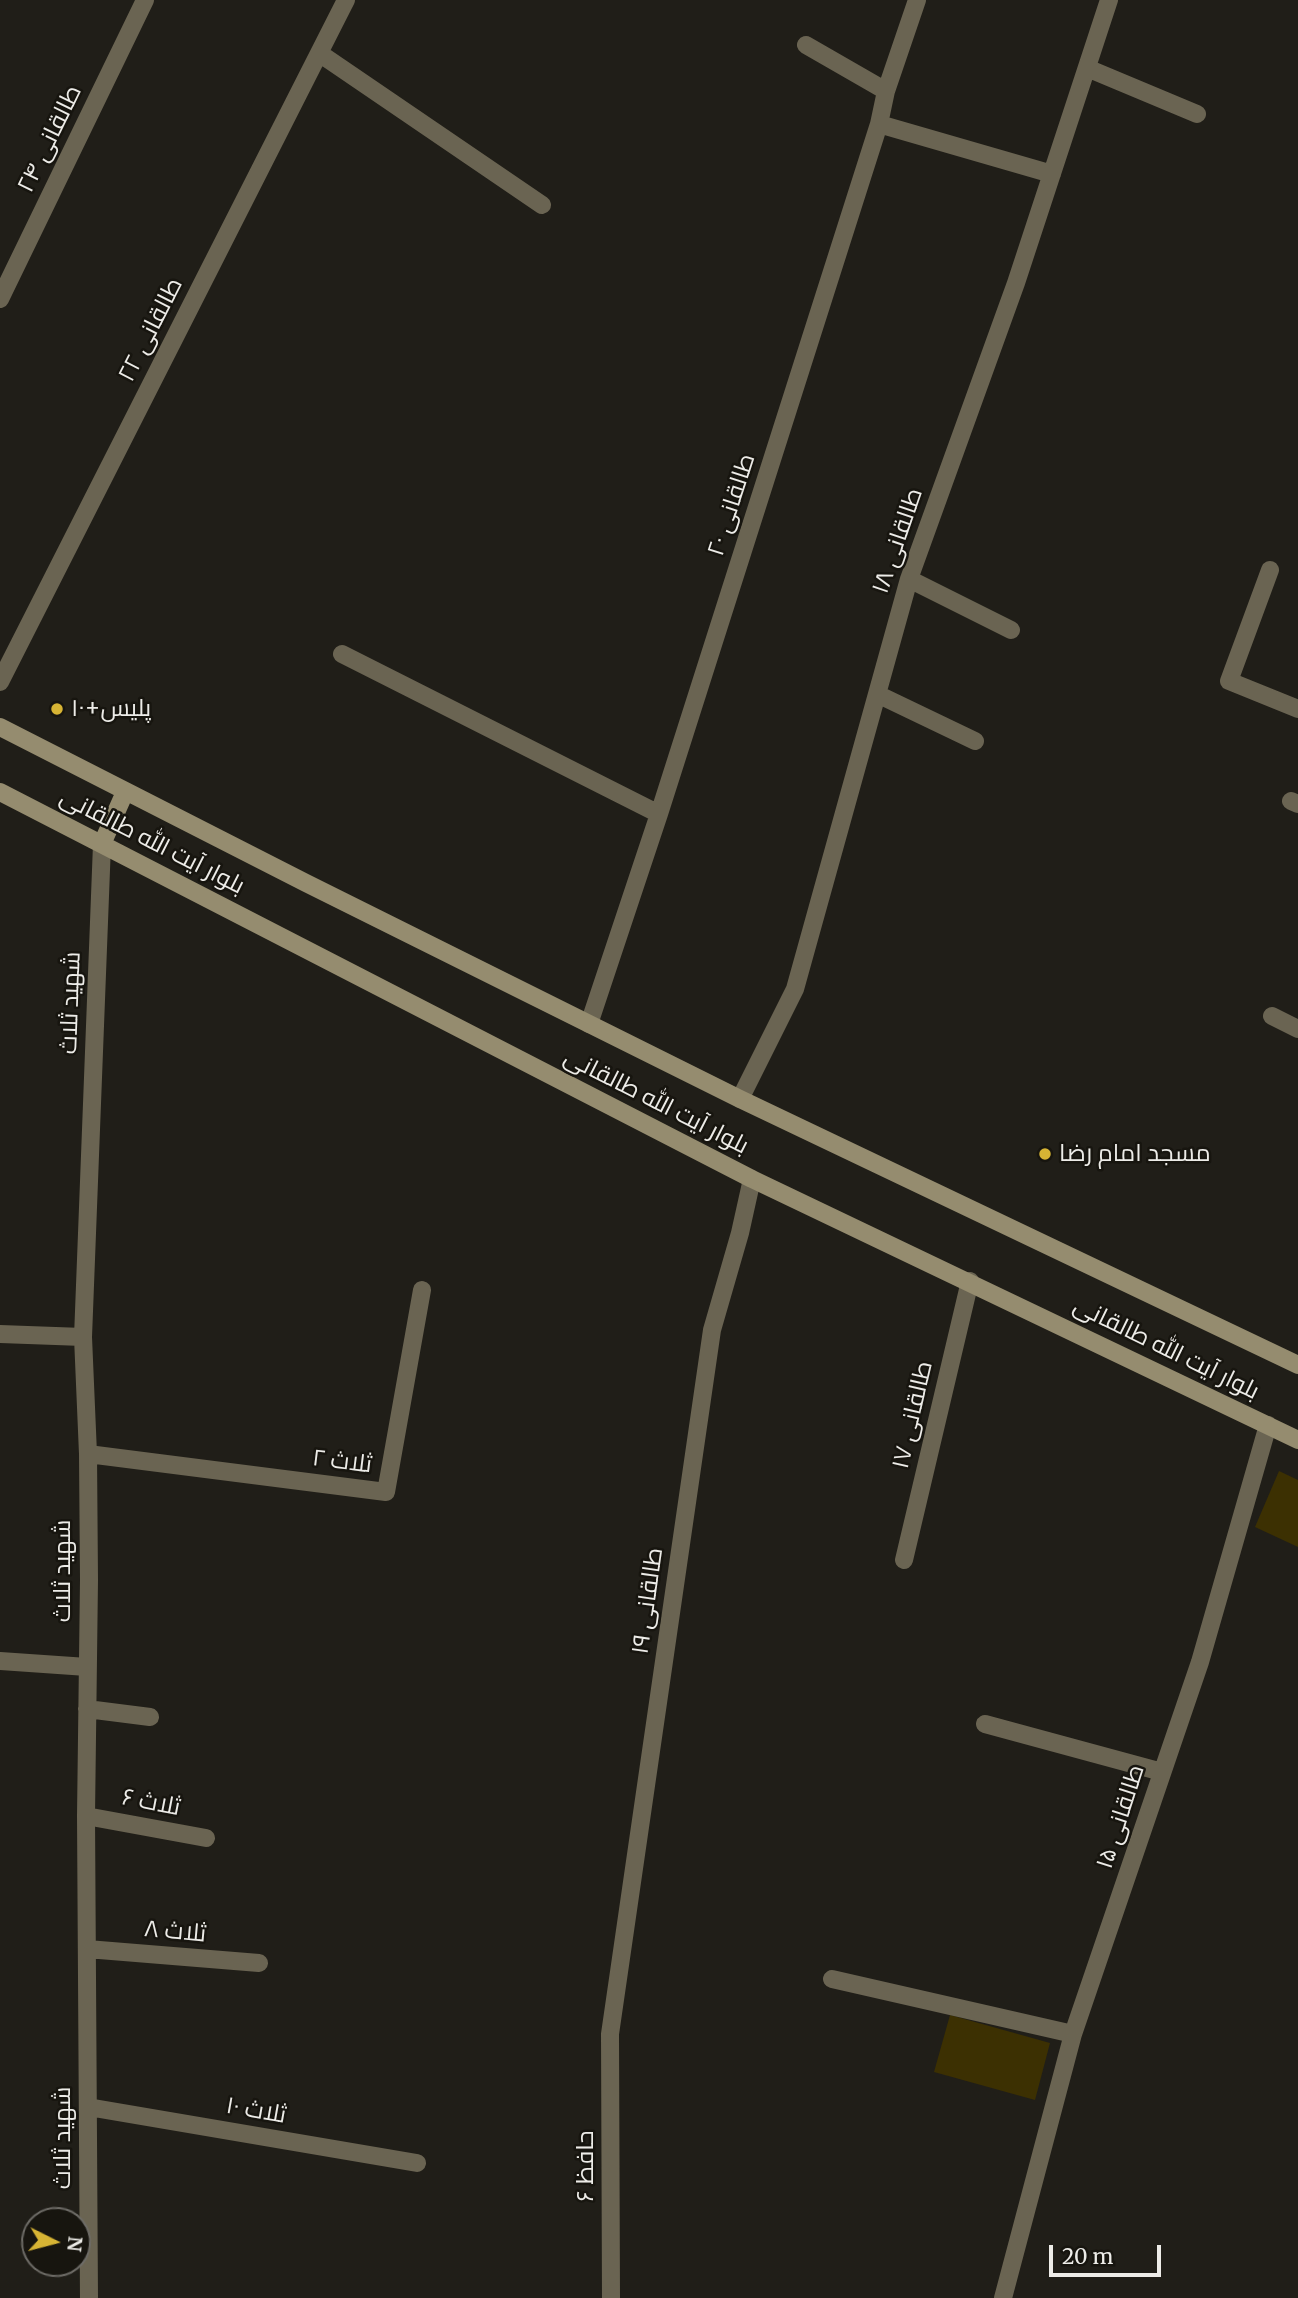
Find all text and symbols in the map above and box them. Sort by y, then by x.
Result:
street label: طالقانی ۲۴ [12,81,88,197]
street label: طالقانی ۲۲ [113,273,189,387]
street label: طالقانی ۲۰ [702,450,762,560]
street label: طالقانی ۱۸ [867,484,929,598]
place label: پلیس+۱۰ [71,695,151,723]
marker: پلیس+۱۰ [49,701,65,717]
street label: بلوار آیت الله طالقانی [55,783,249,901]
street label: شهید ثلاث [55,951,87,1055]
street label: بلوار آیت الله طالقانی [559,1043,753,1161]
place label: مسجد امام رضا [1059,1140,1211,1168]
marker: مسجد امام رضا [1037,1146,1053,1162]
street label: بلوار آیت الله طالقانی [1068,1292,1264,1406]
street label: طالقانی ۱۷ [887,1358,939,1472]
street label: ثلاث ۲ [311,1444,373,1480]
street label: شهید ثلاث [49,1520,77,1622]
street label: طالقانی ۱۹ [626,1546,670,1656]
street label: طالقانی ۱۵ [1091,1761,1151,1873]
street label: ثلاث ۶ [119,1783,183,1823]
street label: ثلاث ۸ [143,1915,207,1949]
street label: شهید ثلاث [49,2087,77,2189]
street label: ثلاث ۱۰ [224,2092,288,2130]
street label: حافظ ۶ [572,2130,600,2202]
north arrow [21,2207,91,2277]
scale bar [1053,2232,1165,2276]
text: N [62,2235,88,2253]
text: 20 m [1062,2243,1113,2270]

